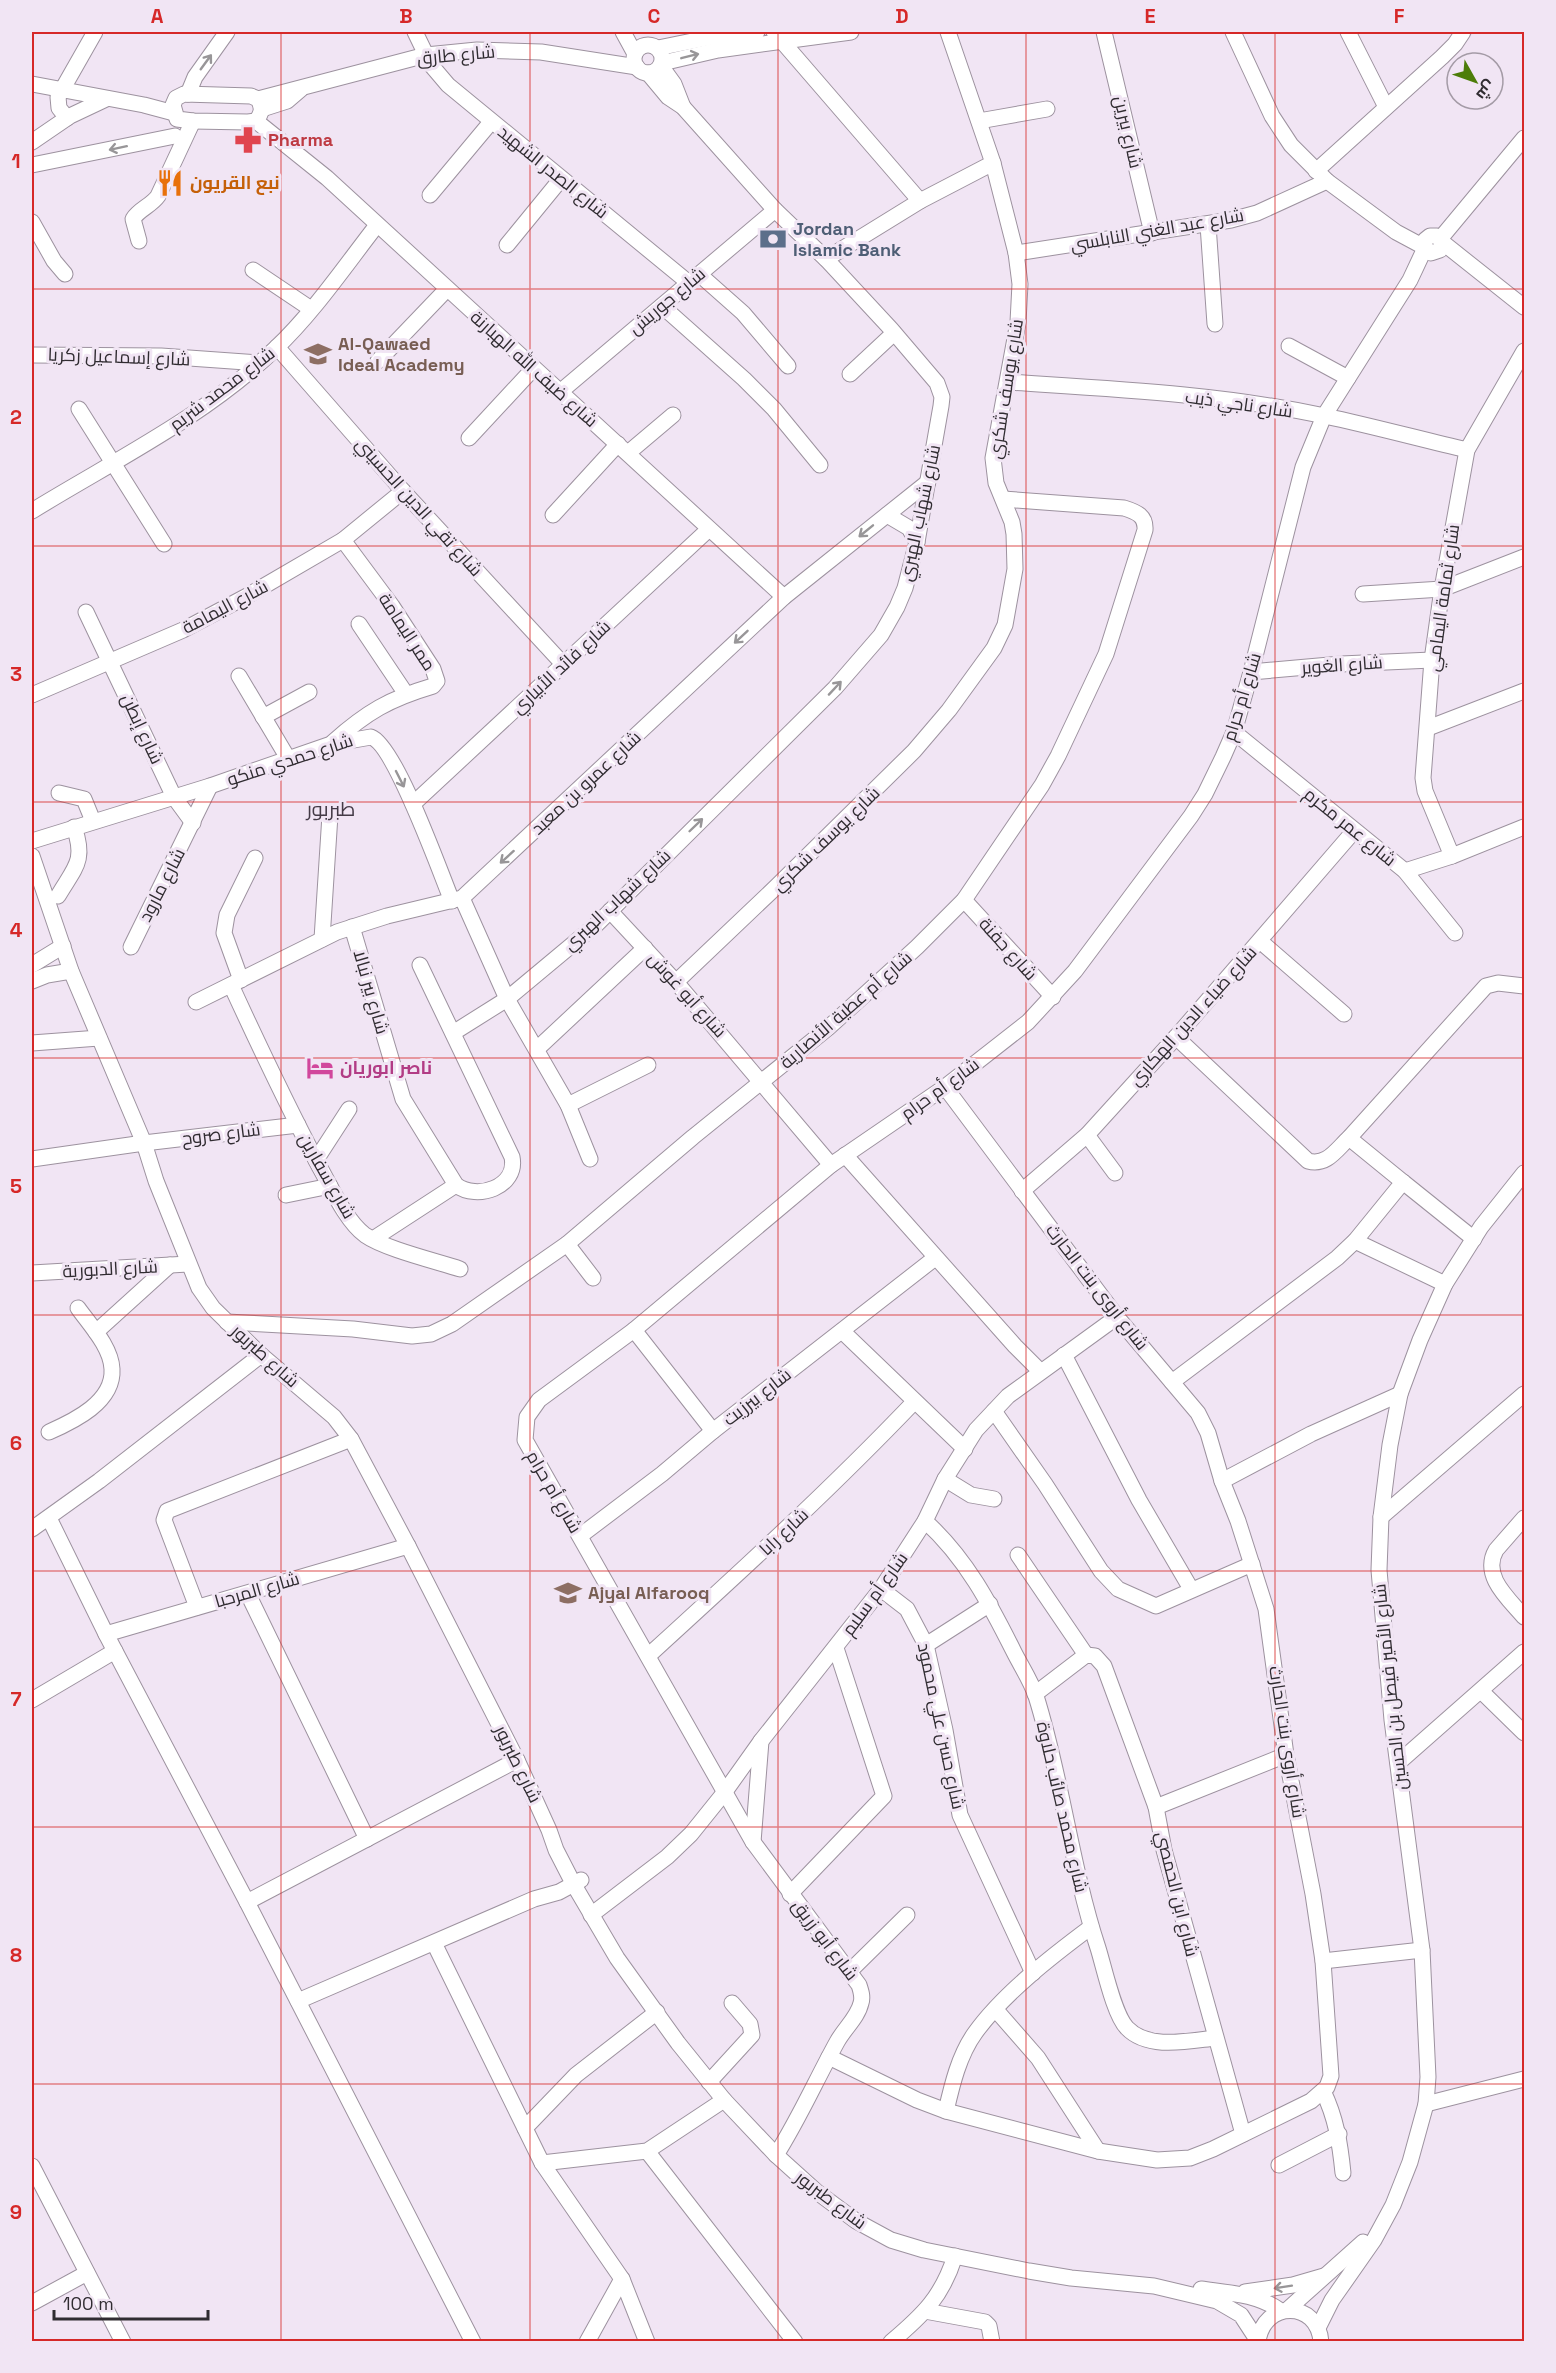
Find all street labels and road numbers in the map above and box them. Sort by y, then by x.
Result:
street label: شارع طارق [416,40,496,70]
street label: شارع بيرين [1108,93,1148,171]
street label: شارع الصدر الشهيد [493,120,613,224]
street label: شارع عبد الغني النابلسي [1068,203,1246,259]
street label: شارع جوريش [624,262,710,340]
street label: شارع ضيف الله الهبارنة [465,305,603,433]
street label: شارع يوسف شكري [983,317,1031,461]
street label: شارع محمد شريم [164,341,280,437]
street label: شارع إسماعيل زكريا [47,343,191,371]
street label: شارع ناجي ذيب [1183,385,1294,425]
street label: شارع تقي الدين الحسيني [349,432,488,583]
street label: شارع شهاب الهبري [894,443,948,584]
street label: شارع ثمامة اليمامي [1421,523,1467,673]
street label: شارع اليمامة [178,574,272,640]
street label: ممر اليمامة [374,588,441,675]
street label: شارع فائد الأبياري [506,615,617,721]
street label: شارع أم حرام [1217,650,1267,744]
street label: شارع الغوير [1300,650,1383,680]
street label: شارع إبطن [115,690,169,768]
street label: شارع عمرو بن معبد [526,726,646,840]
street label: شارع حمدي منكو [224,728,357,794]
street label: شارع يوسف شكري [767,781,887,898]
street label: شارع عمر مكرم [1299,782,1401,872]
street label: شارع مارود [133,844,191,926]
street label: شارع شهاب الهبري [558,844,677,958]
street label: شارع جفنة [973,912,1043,986]
street label: شارع ضياء الدين الهكاري [1124,941,1264,1092]
street label: شارع أم عطية الأنصارية [775,946,917,1074]
street label: شارع بير نبالا [348,947,394,1037]
street label: شارع أبو غوش [642,947,732,1043]
street label: شارع أم حرام [896,1052,984,1126]
street label: شارع صروح [180,1117,262,1151]
street label: شارع سفارين [293,1129,361,1223]
street label: شارع أروى بنت الحارث [1040,1219,1154,1355]
street label: شارع الدبورية [62,1255,158,1283]
street label: شارع طبربور [225,1318,304,1393]
street label: شارع بيرزيت [718,1363,796,1431]
street label: شارع أم حرام [521,1446,587,1538]
street label: شارع رابا [754,1503,814,1561]
street label: شارع أم سليم [837,1547,913,1641]
street label: شارع المرحبا [212,1566,302,1614]
street label: شارع الأمير فيصل بن الحسين [1367,1583,1413,1791]
street label: شارع حسن علي محمود [910,1640,970,1812]
street label: شارع أروى بنت الحارث [1263,1664,1311,1820]
street label: شارع محمد صائب حلاوة [1031,1719,1093,1895]
street label: شارع طبربور [488,1720,547,1807]
street label: شارع ابن الحمصي [1149,1829,1204,1959]
street label: شارع أبو زريق [787,1894,863,1986]
street label: شارع طبربور [790,2165,872,2235]

